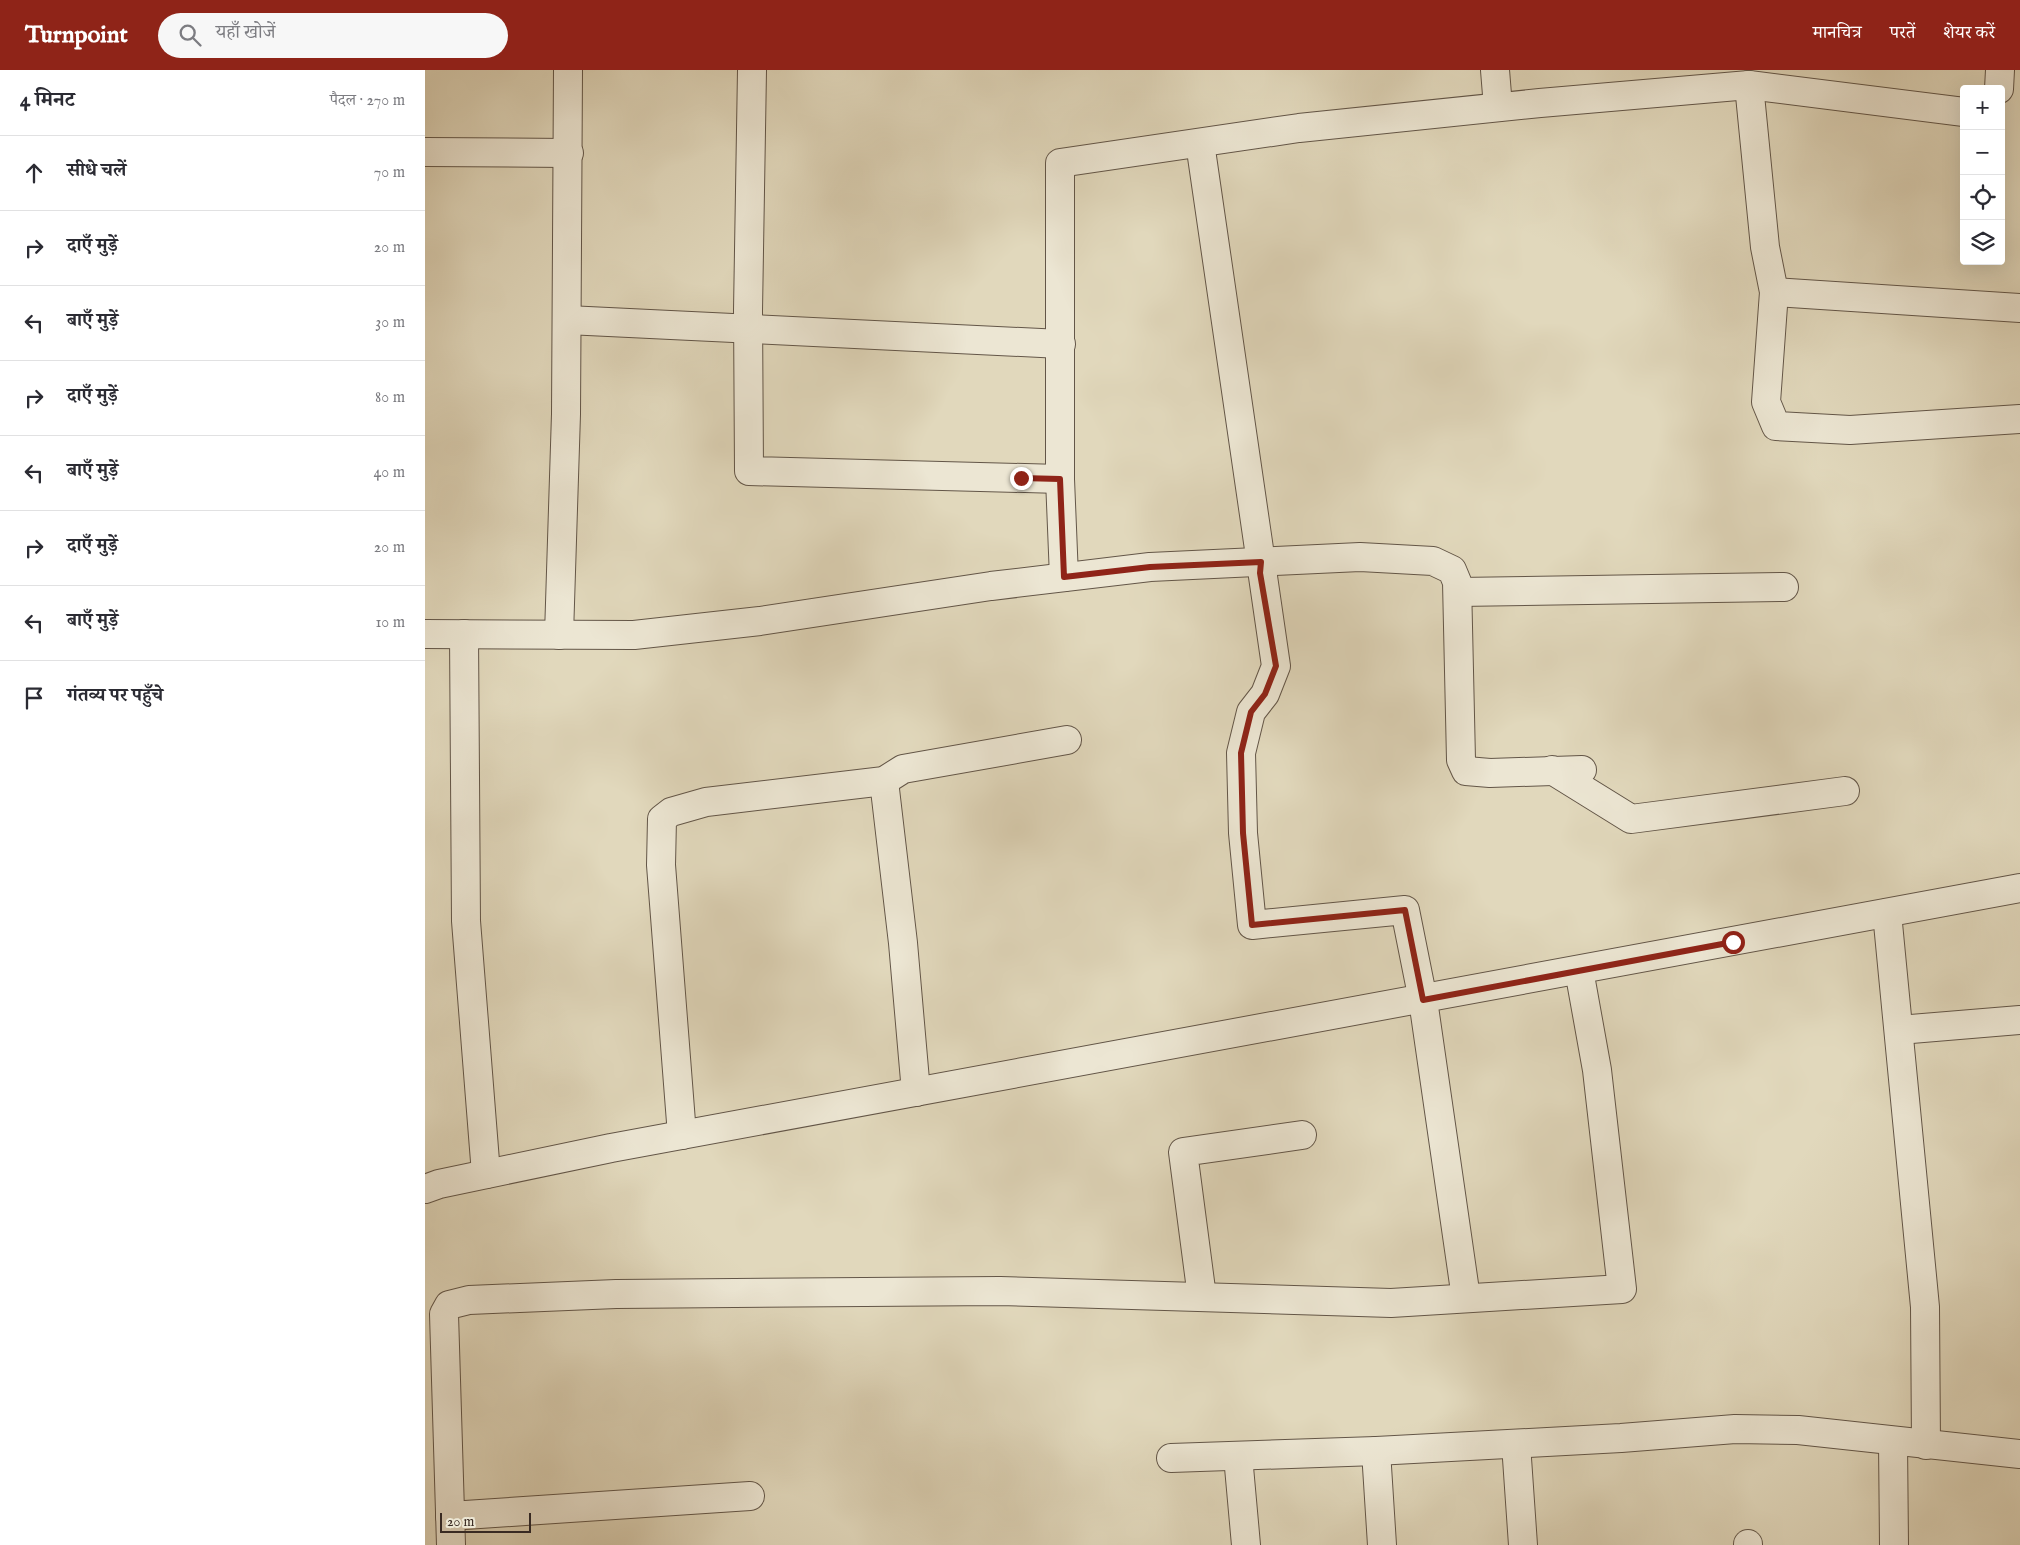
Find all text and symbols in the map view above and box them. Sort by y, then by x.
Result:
search box [158,13,508,58]
text: Turnpoint [25,20,128,51]
icon: search [176,21,204,49]
text: यहाँ खोजें [216,21,275,45]
text: मानचित्र [1813,22,1862,45]
text: परतें [1890,22,1915,45]
text: शेयर करें [1943,22,1995,45]
map controls [1960,85,2005,265]
button: + [1960,85,2005,130]
text: 4 मिनट [20,87,75,114]
text: पैदल · 270 m [330,91,405,111]
button: − [1960,130,2005,175]
icon: ahead [20,159,48,187]
text: सीधे चलें [67,159,126,183]
text: 70 m [374,163,405,183]
button: locate [1960,175,2005,220]
button: layers [1960,220,2005,265]
icon: right [20,234,48,262]
text: दाएँ मुड़ें [67,234,118,258]
text: 20 m [374,238,405,258]
icon: left [20,309,48,337]
text: बाएँ मुड़ें [67,309,118,333]
text: 30 m [375,313,405,333]
icon: right [20,384,48,412]
text: दाएँ मुड़ें [67,384,118,408]
text: 80 m [375,388,405,408]
icon: left [20,459,48,487]
text: बाएँ मुड़ें [67,459,118,483]
text: 40 m [373,463,405,483]
route end [1010,467,1033,490]
icon: right [20,534,48,562]
text: दाएँ मुड़ें [67,534,118,558]
text: 20 m [374,538,405,558]
icon: left [20,609,48,637]
text: बाएँ मुड़ें [67,609,118,633]
text: 10 m [375,613,405,633]
icon: arrive [20,684,48,712]
text: गंतव्य पर पहुँचे [67,684,163,708]
route start [1722,931,1745,954]
scale bar [440,1510,531,1533]
text: 20 m [447,1513,474,1531]

